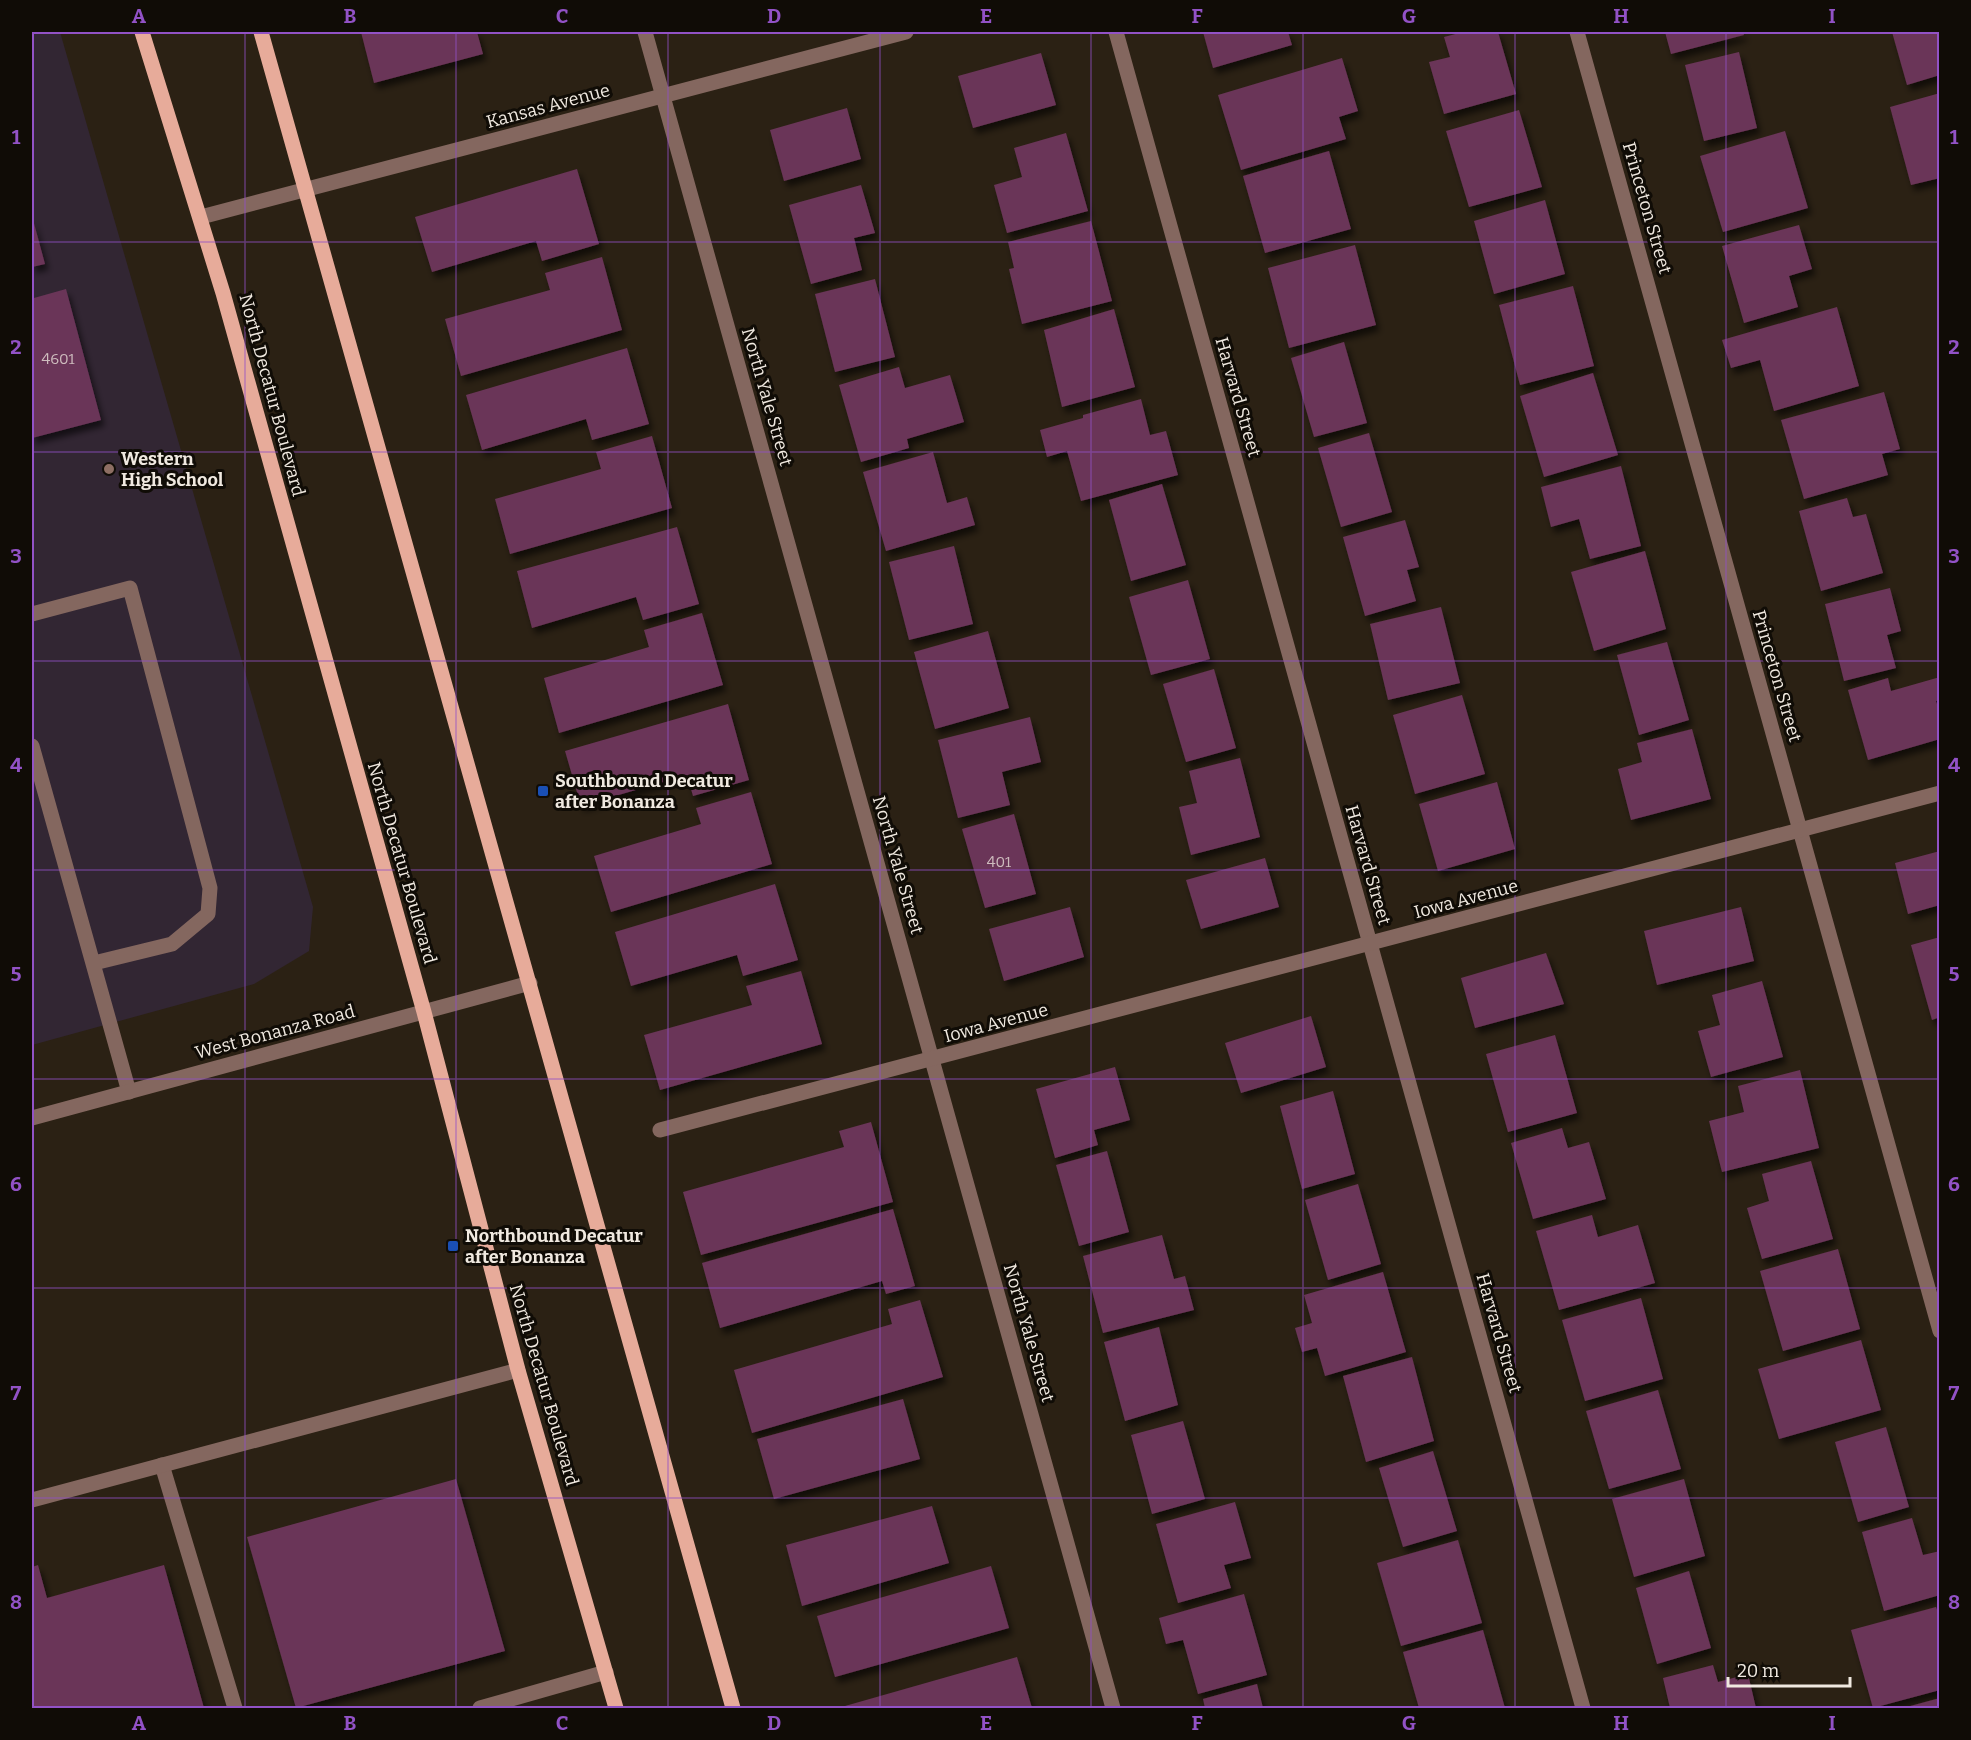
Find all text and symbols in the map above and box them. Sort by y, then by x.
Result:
text: A [132,4,147,28]
text: B [344,4,357,28]
text: C [556,4,568,28]
text: D [767,4,781,28]
text: E [980,4,992,28]
text: F [1191,4,1203,28]
text: G [1402,4,1416,28]
text: H [1613,4,1629,28]
text: I [1828,4,1836,28]
street label: Kansas Avenue [484,79,612,133]
text: 1 [12,125,21,149]
text: 1 [1950,125,1959,149]
street label: Princeton Street [1618,139,1676,277]
street label: North Decatur Boulevard [234,291,310,499]
street label: North Yale Street [737,325,797,469]
text: 2 [10,335,22,359]
street label: Harvard Street [1210,335,1266,460]
text: 2 [1948,335,1960,359]
house number: 4601 [41,350,75,368]
place label: Western High School [121,448,224,491]
marker: Western High School [102,462,116,476]
text: 3 [10,544,22,568]
text: 3 [1948,544,1960,568]
street label: Princeton Street [1748,607,1806,745]
text: 4 [10,753,22,777]
text: 4 [1948,753,1960,777]
street label: North Decatur Boulevard [363,760,441,967]
place label: Southbound Decatur after Bonanza [555,770,733,813]
marker: Southbound Decatur after Bonanza [536,784,550,798]
street label: North Yale Street [868,793,928,937]
street label: Harvard Street [1340,803,1396,928]
house number: 401 [987,853,1011,871]
street label: Iowa Avenue [1412,875,1520,923]
text: 5 [11,962,22,986]
text: 5 [1949,962,1960,986]
street label: Iowa Avenue [942,999,1050,1047]
street label: West Bonanza Road [193,1000,358,1064]
text: 6 [10,1172,22,1196]
text: 6 [1948,1172,1960,1196]
place label: Northbound Decatur after Bonanza [465,1225,643,1268]
marker: Northbound Decatur after Bonanza [446,1239,460,1253]
street label: North Yale Street [999,1261,1059,1405]
street label: Harvard Street [1471,1271,1527,1396]
street label: North Decatur Boulevard [505,1282,583,1489]
text: 7 [11,1381,22,1405]
text: 7 [1949,1381,1960,1405]
text: 8 [10,1590,22,1614]
text: 8 [1948,1590,1960,1614]
scale bar [1728,1650,1850,1688]
text: 20 m [1737,1660,1779,1682]
text: A [132,1711,147,1735]
text: B [344,1711,357,1735]
text: C [556,1711,568,1735]
text: D [767,1711,781,1735]
text: E [980,1711,992,1735]
text: F [1191,1711,1203,1735]
text: G [1402,1711,1416,1735]
text: H [1613,1711,1629,1735]
text: I [1828,1711,1836,1735]

